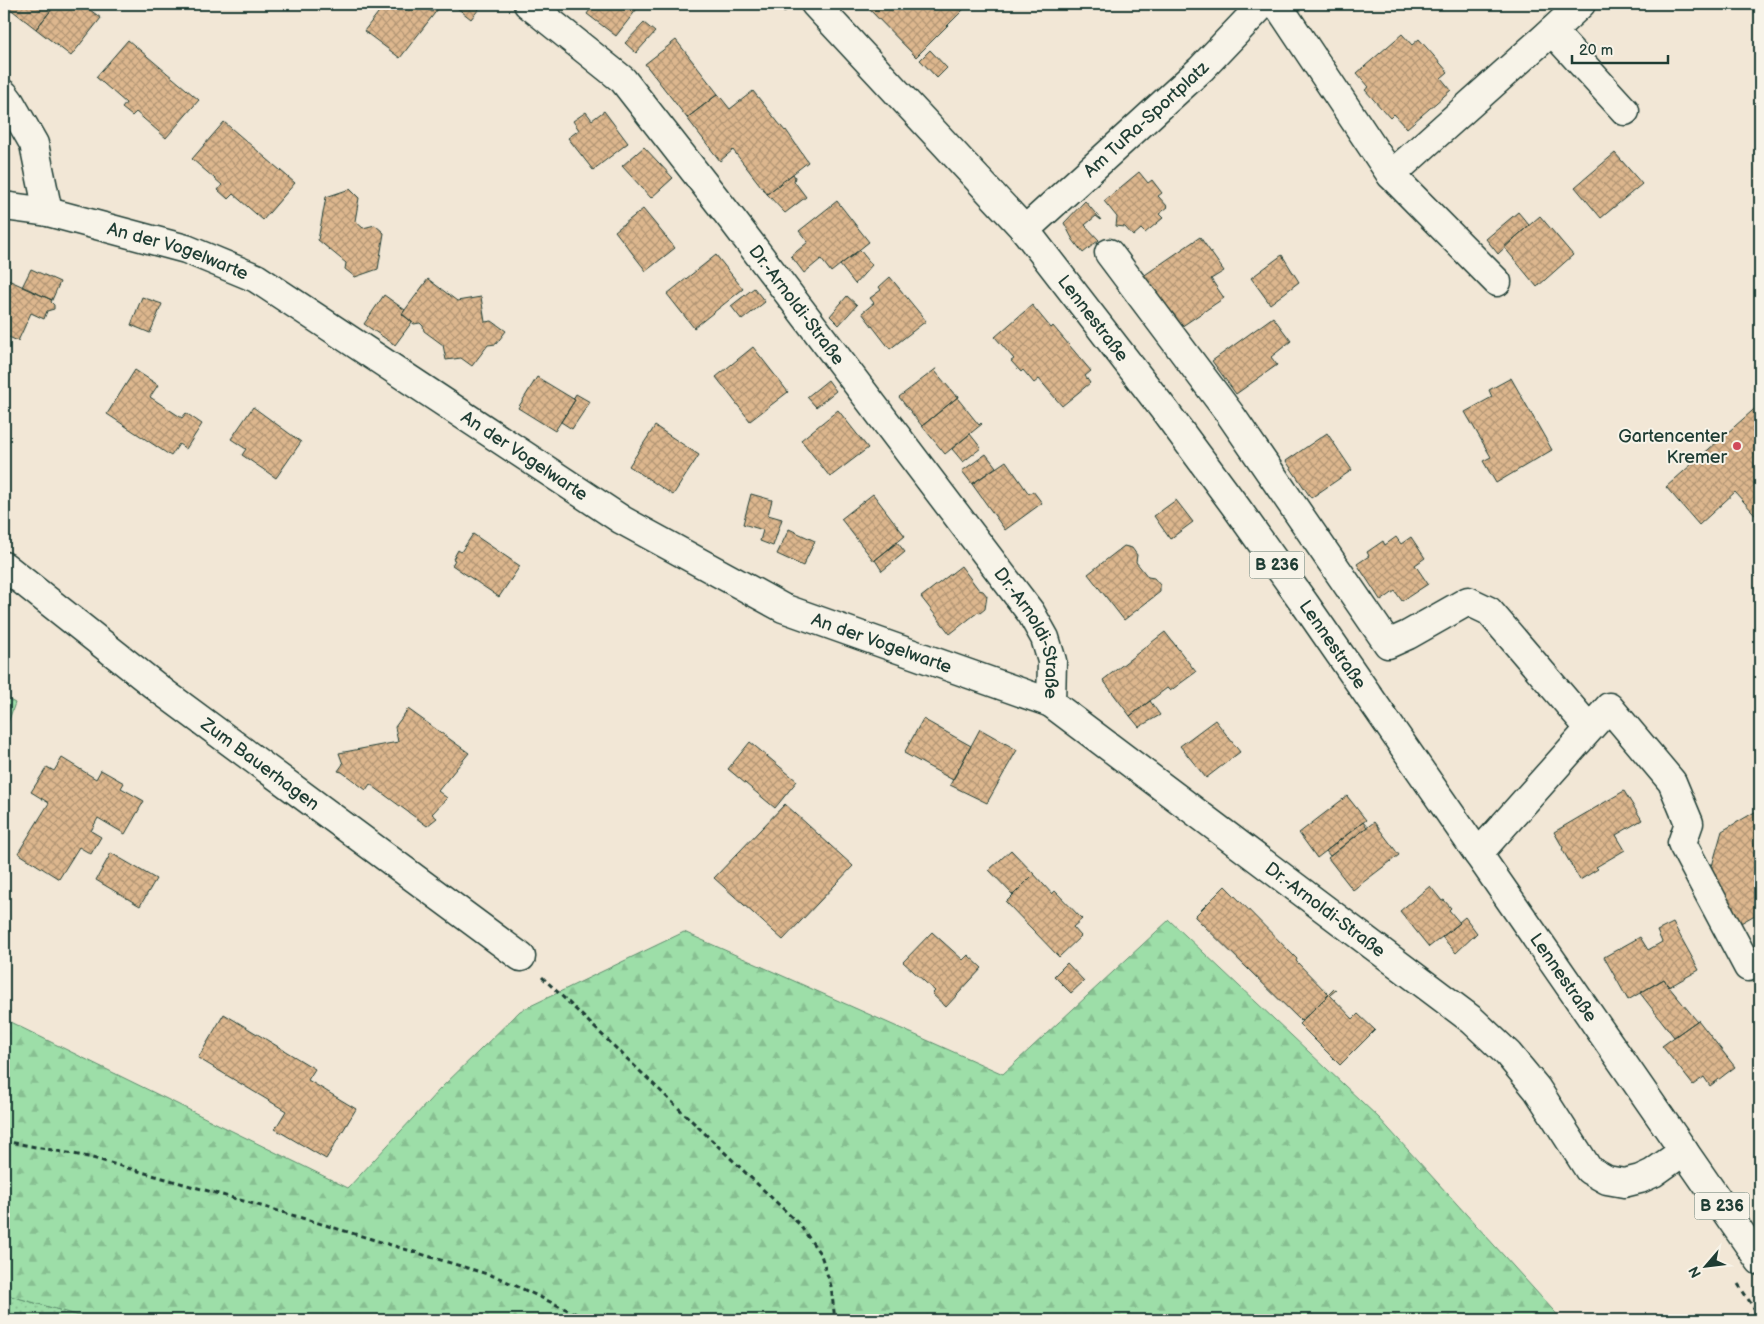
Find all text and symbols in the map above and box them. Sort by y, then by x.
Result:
scale bar [1572,32,1668,64]
text: 20 m [1579,41,1613,60]
street label: Am TuRa-Sportplatz [1079,57,1213,182]
street label: An der Vogelwarte [105,218,252,284]
street label: Dr.-Arnoldi-Straße [745,241,849,369]
street label: Lennestraße [1053,271,1133,366]
street label: An der Vogelwarte [457,406,592,505]
place label: Gartencenter Kremer [1618,426,1727,468]
marker: Gartencenter Kremer [1731,440,1743,452]
road number: B 236 [1250,552,1304,578]
street label: Dr.-Arnoldi-Straße [990,563,1062,699]
street label: Lennestraße [1295,596,1371,693]
street label: An der Vogelwarte [809,608,955,678]
street label: Zum Bauerhagen [196,713,324,815]
street label: Dr.-Arnoldi-Straße [1261,858,1390,962]
street label: Lennestraße [1526,929,1602,1026]
road number: B 236 [1694,1192,1750,1220]
north arrow [1682,1242,1732,1292]
text: N [1685,1263,1705,1281]

